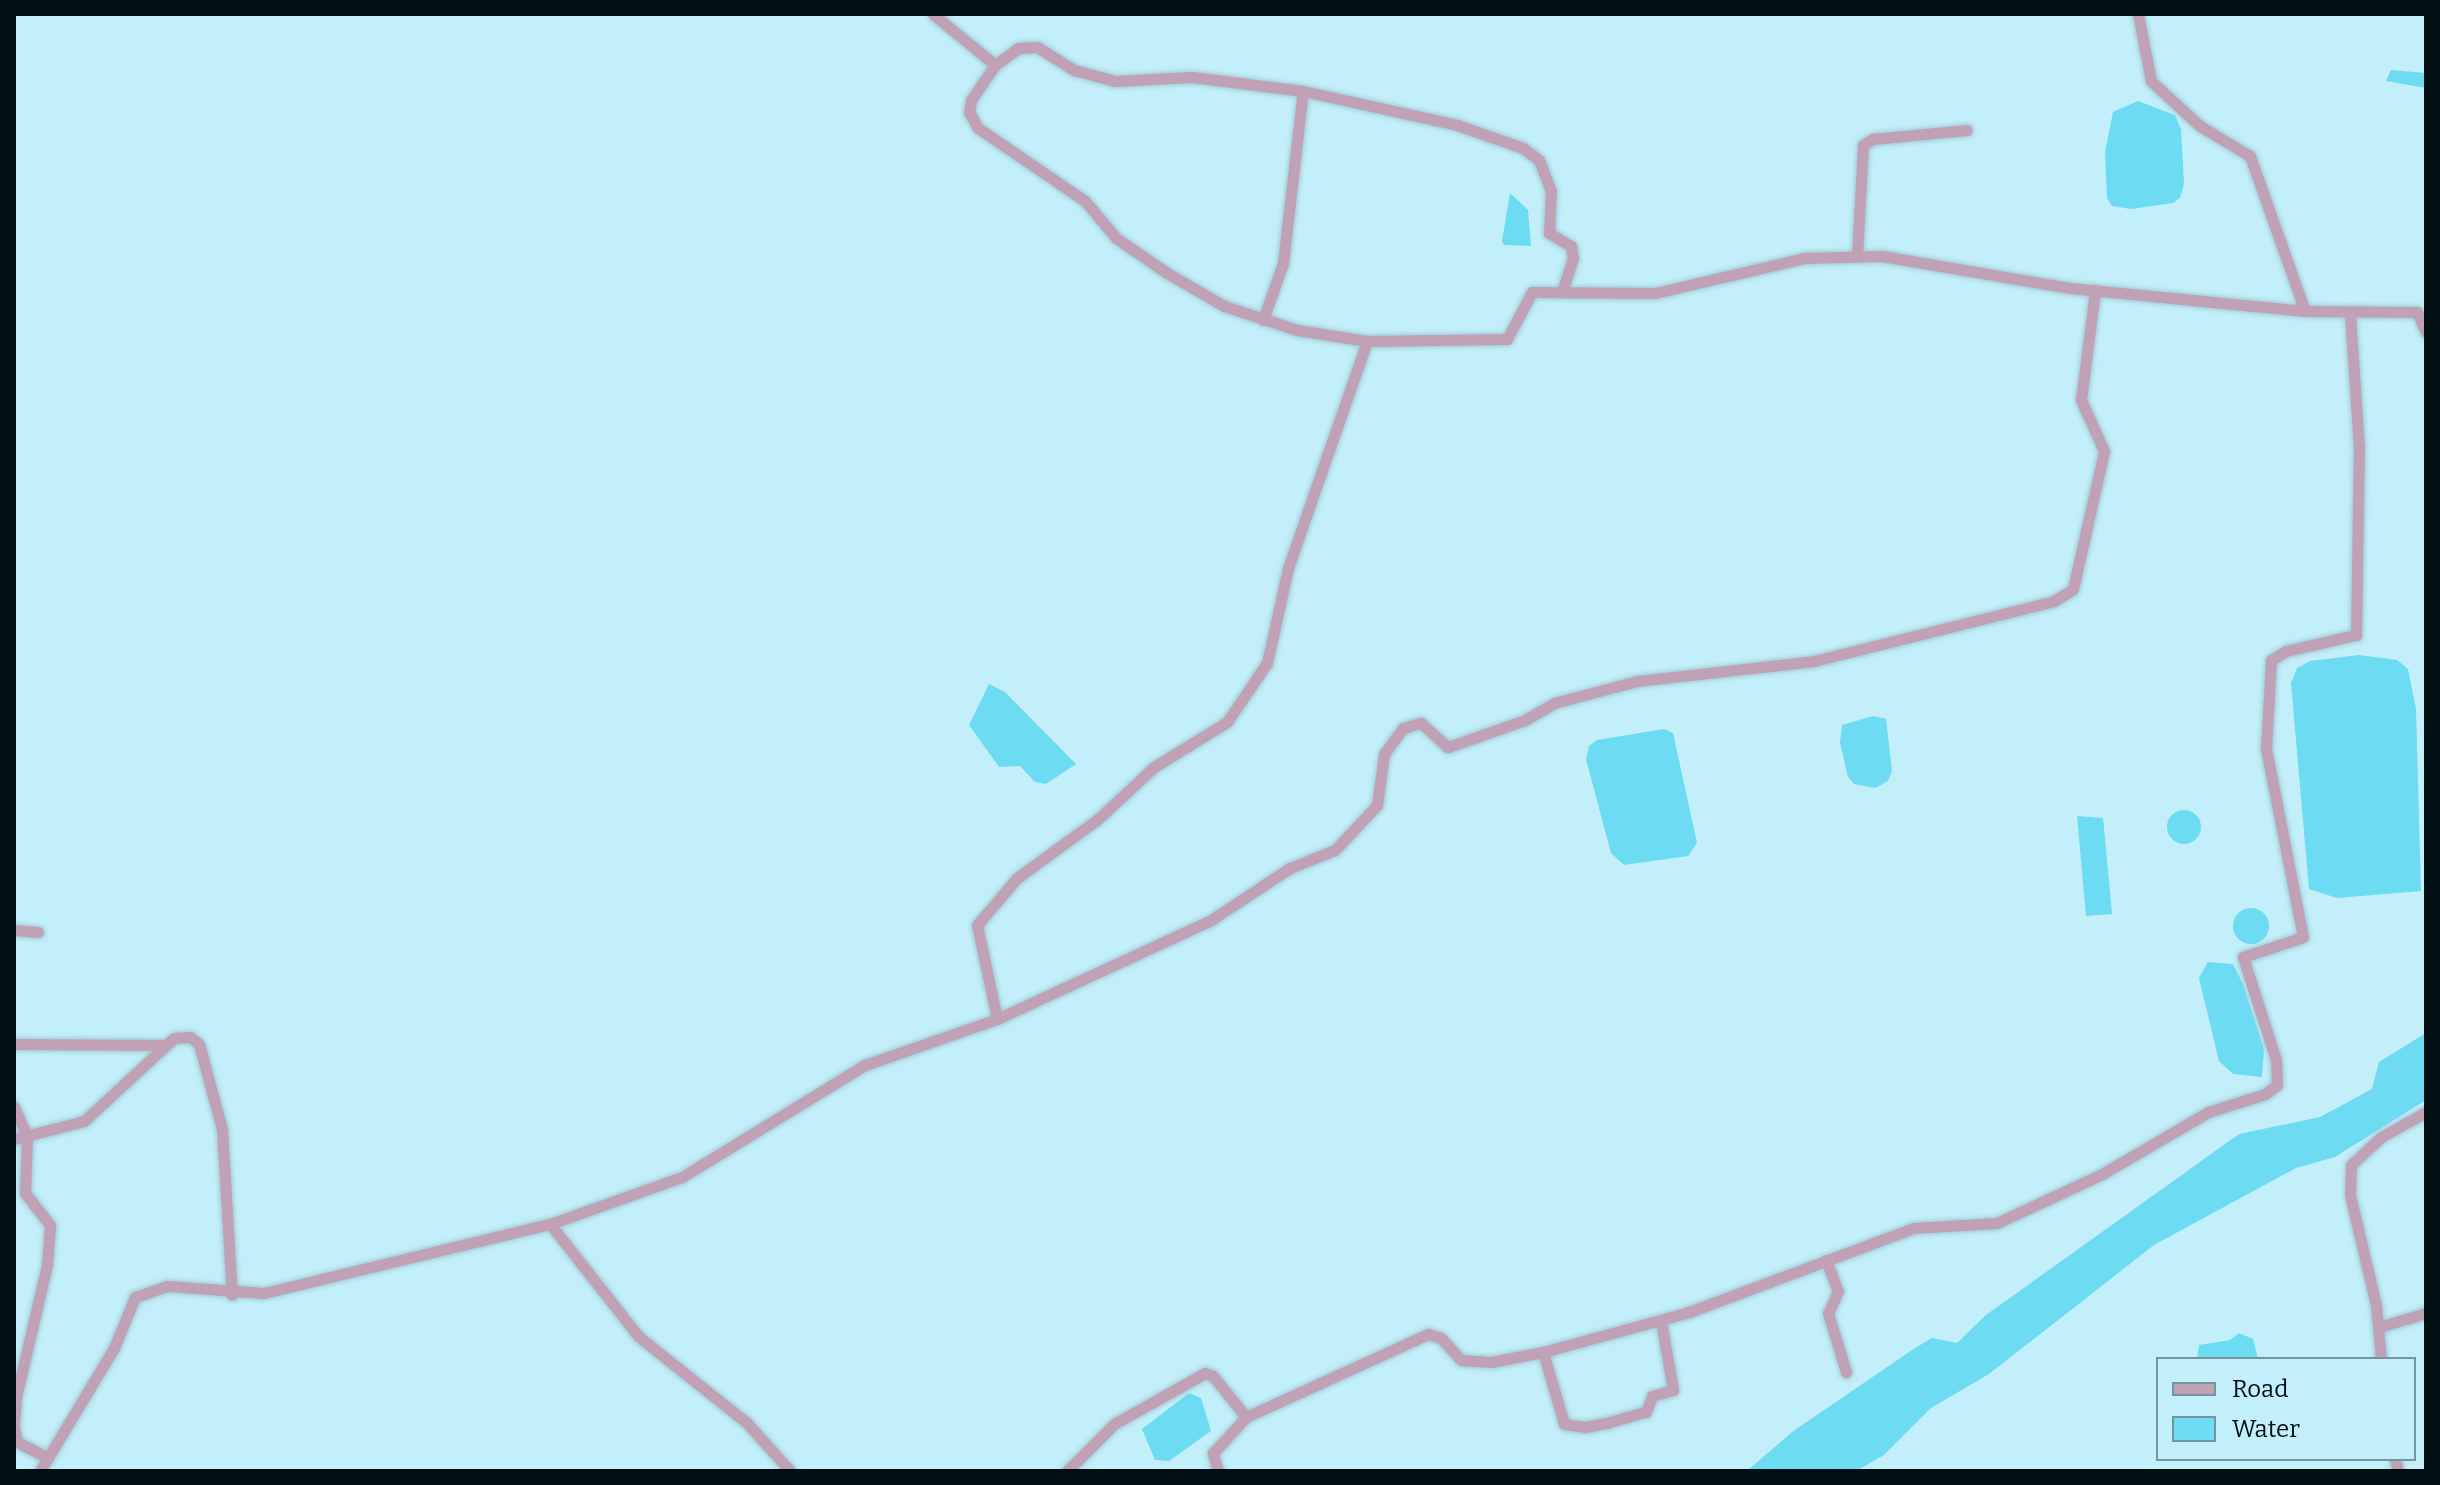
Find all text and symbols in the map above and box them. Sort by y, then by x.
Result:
legend [2156,1357,2416,1461]
text: Road [2232,1375,2288,1403]
text: Water [2232,1415,2300,1443]

